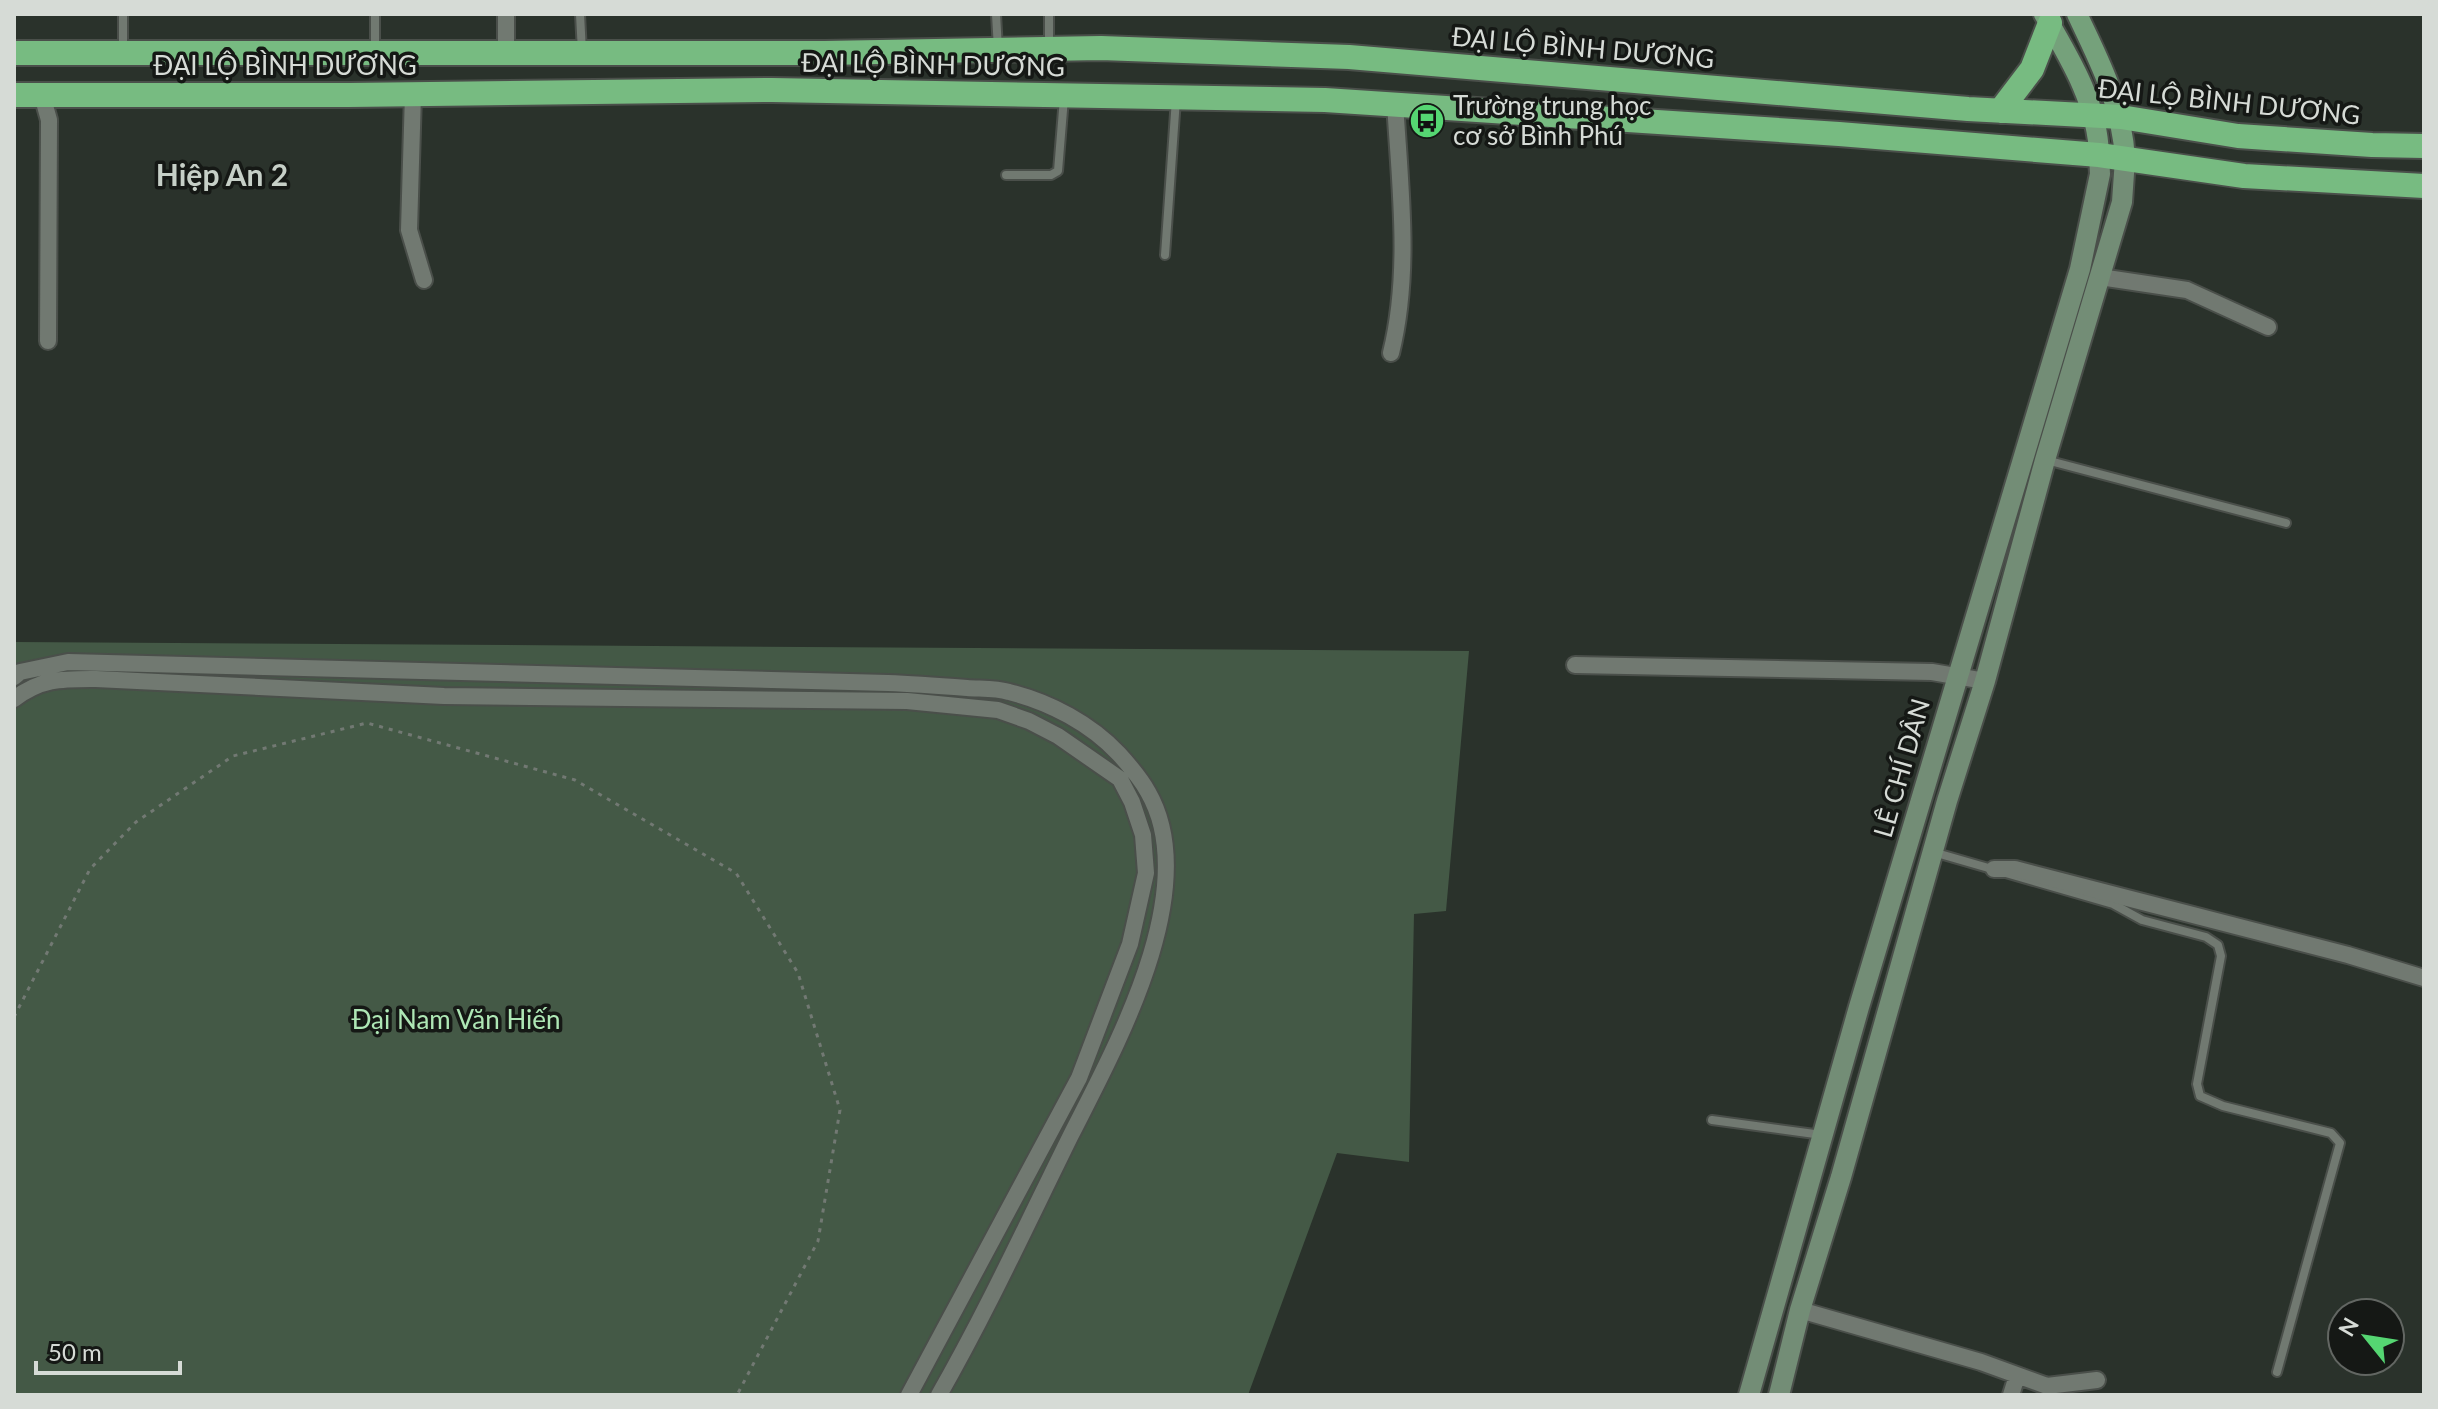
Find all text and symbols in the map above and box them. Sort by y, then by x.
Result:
street label: ĐẠI LỘ BÌNH DƯƠNG [1450,20,1716,74]
street label: ĐẠI LỘ BÌNH DƯƠNG [801,46,1065,82]
street label: ĐẠI LỘ BÌNH DƯƠNG [153,49,417,81]
street label: ĐẠI LỘ BÌNH DƯƠNG [2096,71,2362,131]
place label: Trường trung học cơ sở Bình Phú [1453,89,1652,151]
bus stop icon: Trường trung học cơ sở Bình Phú [1408,102,1446,140]
district label: Hiệp An 2 [156,156,288,192]
street label: LÊ CHÍ DÂN [1866,695,1936,841]
park label: Đại Nam Văn Hiến [351,1003,561,1035]
north arrow [2326,1297,2406,1377]
text: N [2332,1313,2364,1341]
scale bar [36,1325,180,1375]
text: 50 m [48,1337,102,1366]

